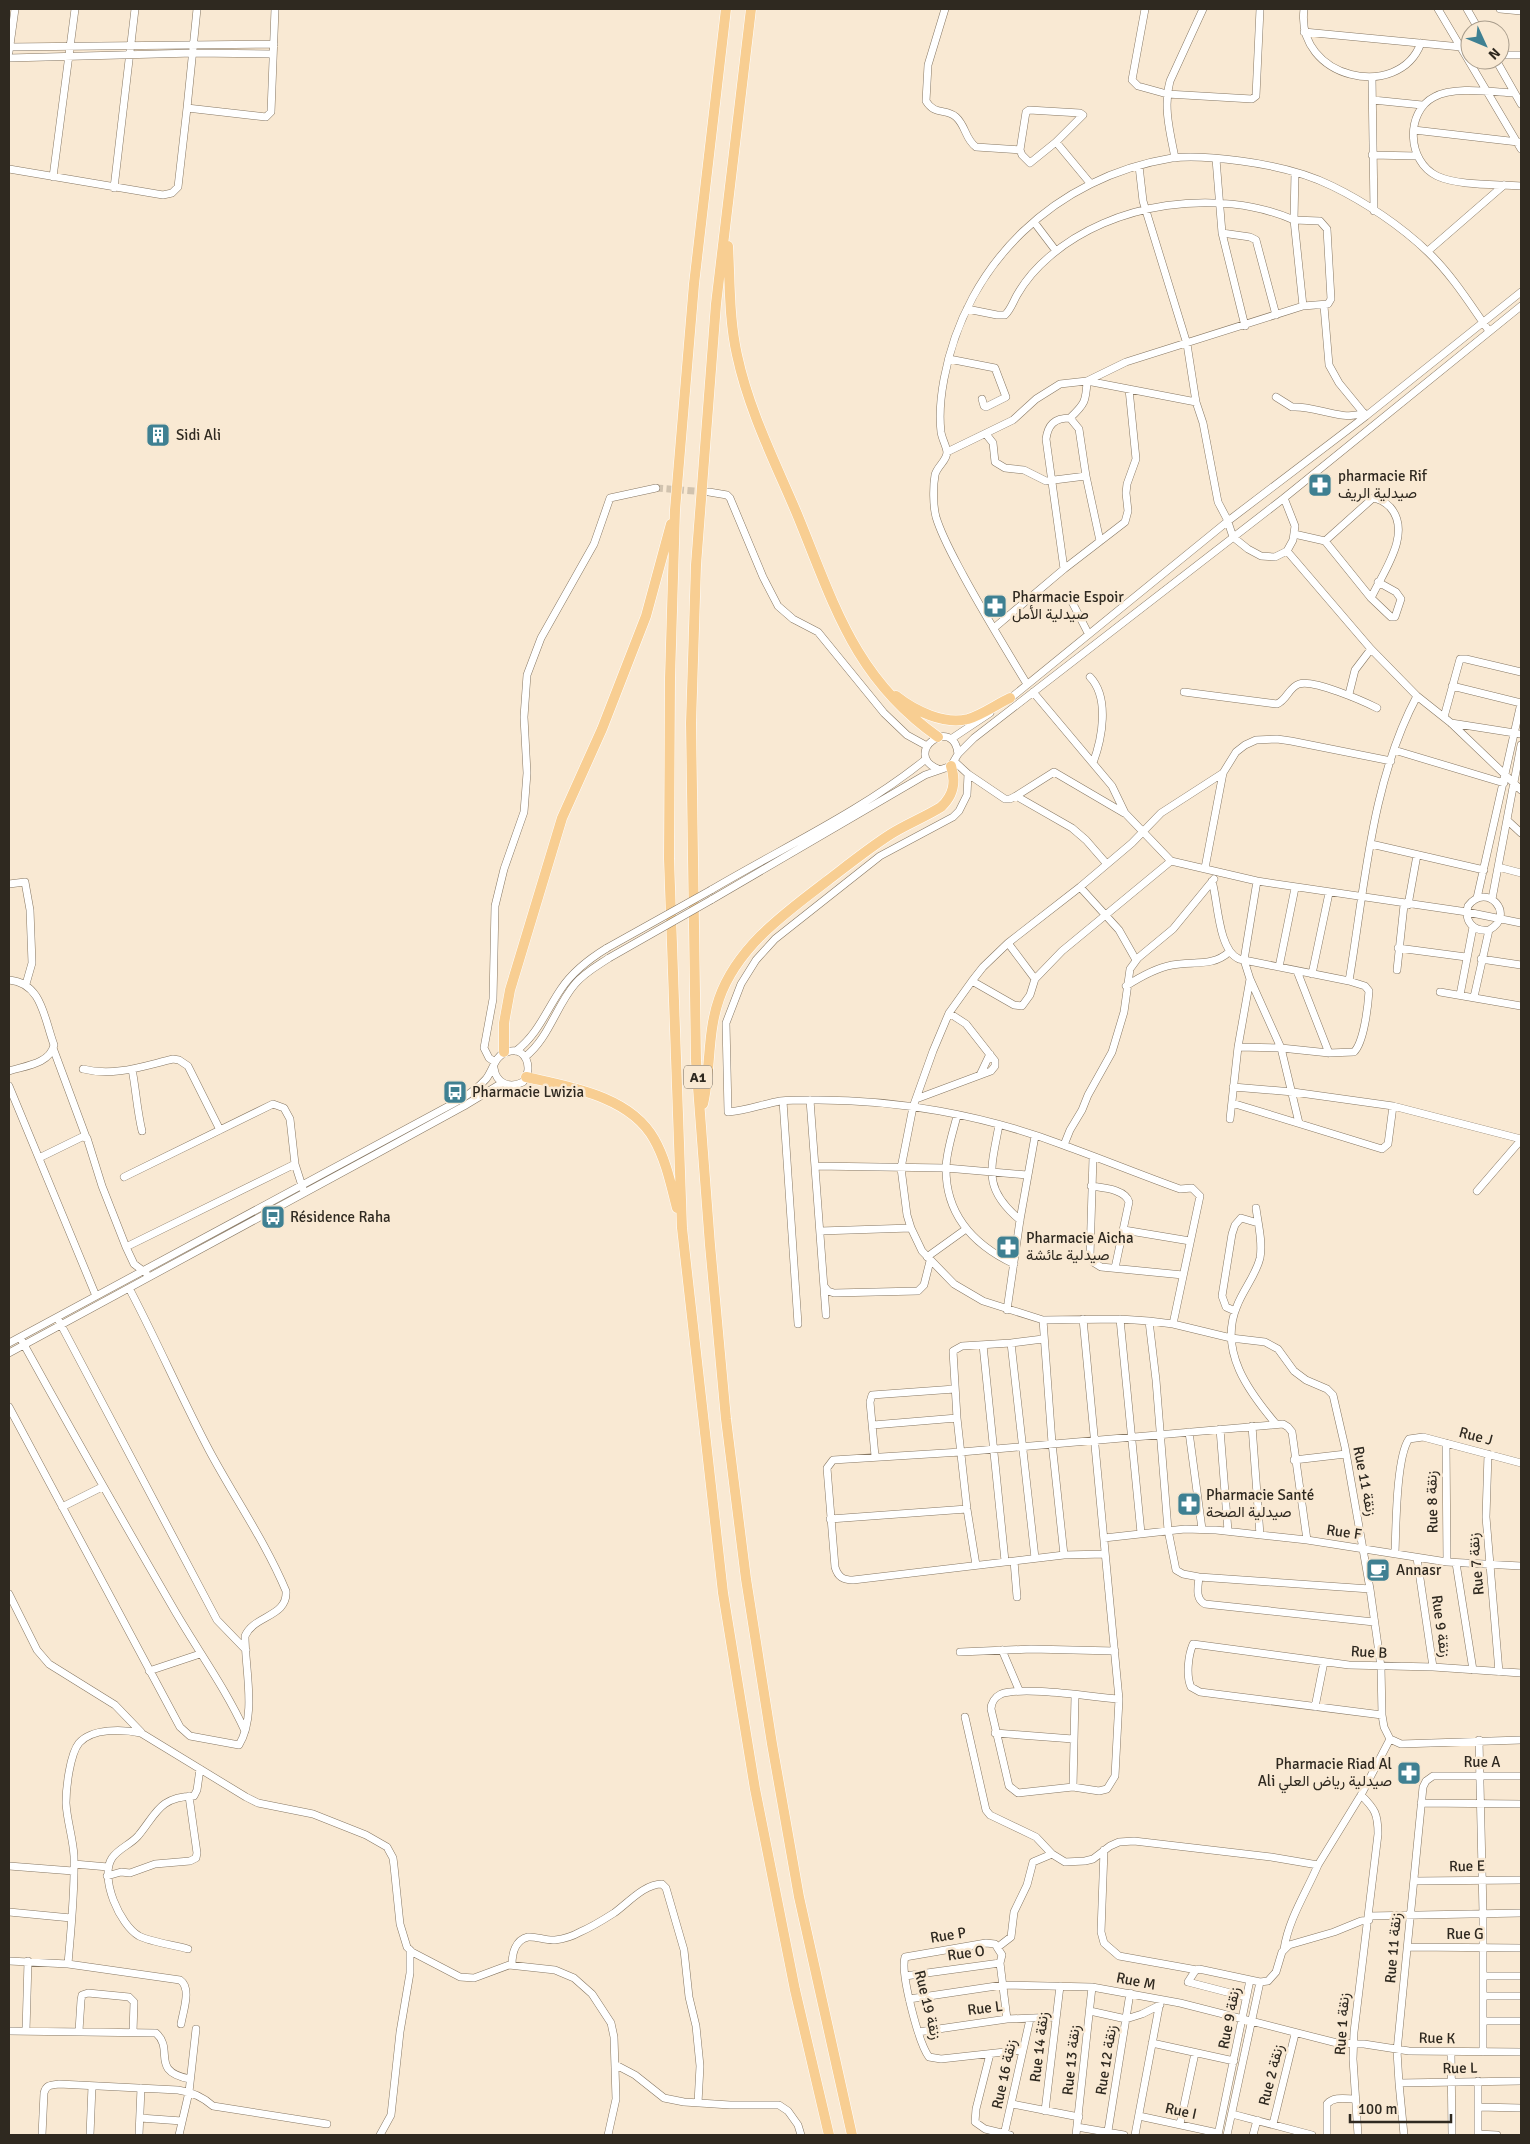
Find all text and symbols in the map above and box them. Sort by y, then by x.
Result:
north arrow [1460,20,1510,70]
text: N [1484,44,1503,63]
building icon: Sidi Ali [145,422,171,448]
place label: Sidi Ali [176,426,221,444]
place label: pharmacie Rif صيدلية الريف [1338,467,1428,502]
pharmacy icon: pharmacie Rif صيدلية الريف [1307,472,1333,498]
place label: Pharmacie Espoir صيدلية الأمل [1012,588,1124,623]
pharmacy icon: Pharmacie Espoir صيدلية الأمل [982,593,1008,619]
road number: A1 [684,1066,712,1088]
bus stop icon: Pharmacie Lwizia [442,1079,468,1105]
place label: Pharmacie Lwizia [472,1083,584,1101]
bus stop icon: Résidence Raha [260,1204,286,1230]
place label: Résidence Raha [290,1208,391,1226]
place label: Pharmacie Aicha صيدلية عائشة [1026,1229,1133,1264]
pharmacy icon: Pharmacie Aicha صيدلية عائشة [995,1234,1021,1260]
street label: Rue J [1457,1423,1495,1449]
street label: Rue 11 زنقة [1349,1445,1381,1517]
street label: Rue 8 زنقة [1422,1470,1442,1534]
place label: Pharmacie Santé صيدلية الصحة [1206,1486,1314,1521]
pharmacy icon: Pharmacie Santé صيدلية الصحة [1176,1491,1202,1517]
street label: Rue F [1325,1521,1363,1543]
street label: Rue 7 زنقة [1464,1532,1488,1596]
cafe icon: Annasr [1365,1557,1391,1583]
place label: Annasr [1396,1561,1442,1579]
street label: Rue 9 زنقة [1428,1594,1454,1658]
street label: Rue B [1350,1642,1388,1662]
street label: Rue A [1464,1753,1500,1771]
place label: Pharmacie Riad Al Ali صيدلية رياض العلي [1258,1755,1392,1794]
pharmacy icon: Pharmacie Riad Al Ali صيدلية رياض العلي [1396,1760,1422,1786]
street label: Rue E [1449,1857,1485,1875]
street label: Rue 11 زنقة [1381,1912,1405,1984]
street label: Rue P [929,1923,967,1947]
street label: Rue G [1446,1925,1484,1943]
street label: Rue O [946,1941,986,1965]
street label: Rue 19 زنقة [911,1968,945,2042]
street label: Rue M [1115,1968,1157,1994]
street label: Rue 9 زنقة [1214,1986,1244,2050]
street label: Rue 1 زنقة [1331,1992,1353,2056]
street label: Rue L [966,1997,1004,2019]
street label: Rue 14 زنقة [1026,2011,1052,2083]
street label: Rue 13 زنقة [1058,2024,1084,2096]
street label: Rue 12 زنقة [1092,2024,1120,2096]
street label: Rue K [1419,2029,1456,2047]
street label: Rue 16 زنقة [988,2038,1020,2110]
street label: Rue 2 زنقة [1255,2042,1287,2108]
street label: Rue L [1442,2059,1478,2077]
scale bar [1350,2092,1451,2124]
street label: Rue I [1163,2099,1199,2123]
text: 100 m [1358,2100,1398,2118]

